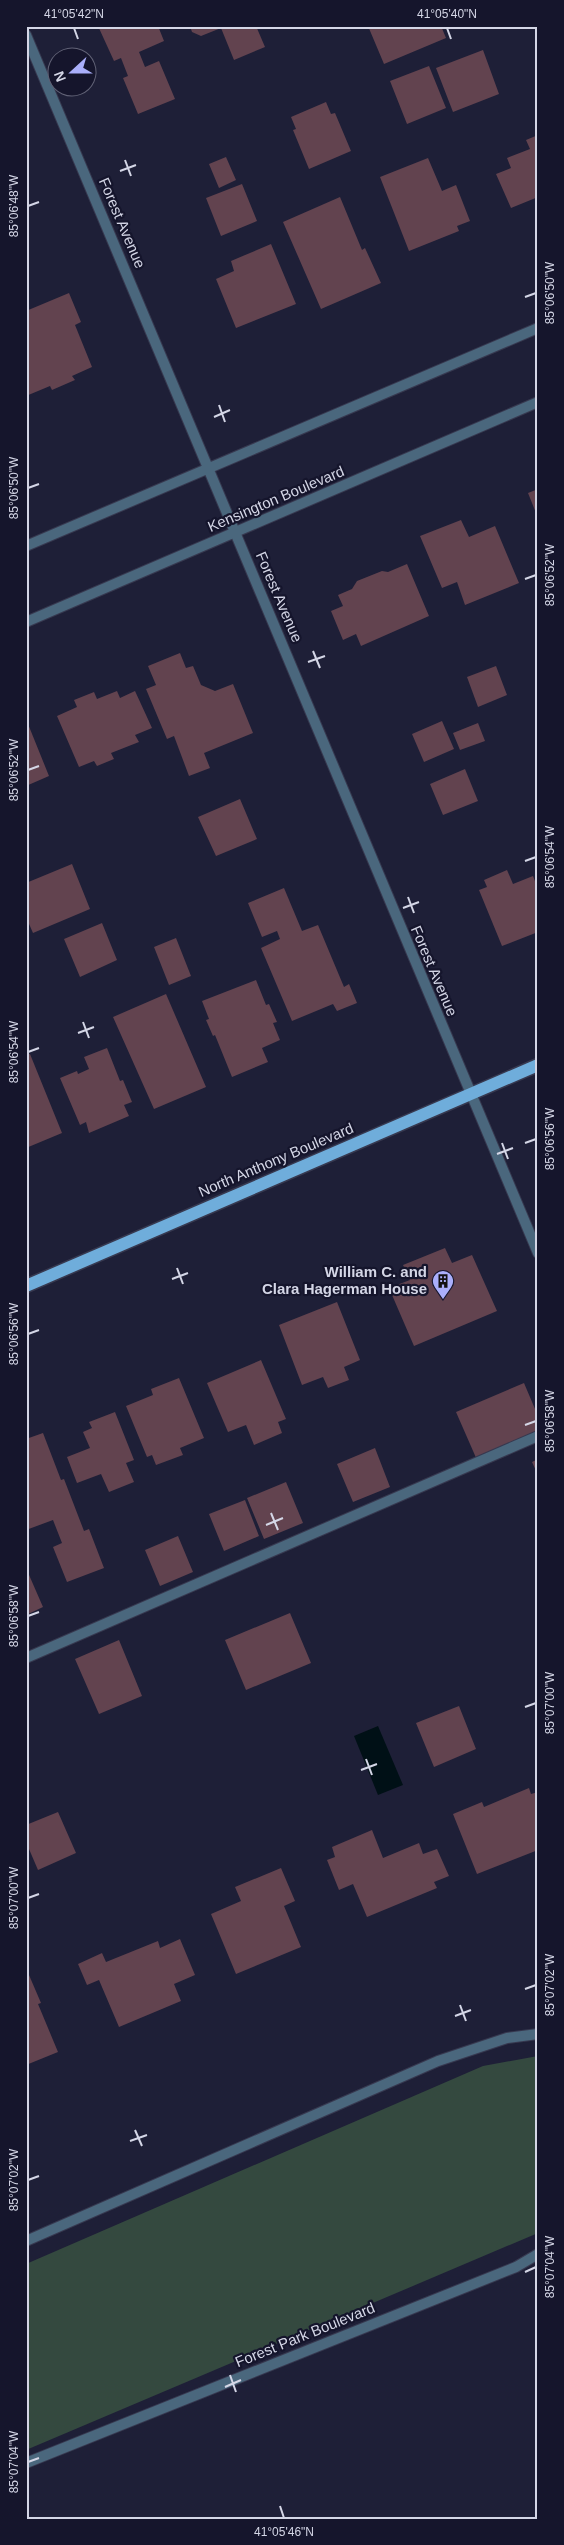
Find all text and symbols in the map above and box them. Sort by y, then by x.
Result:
text: 41°05'42"N [44,7,104,21]
text: 41°05'40"N [417,7,477,21]
north arrow [48,48,98,98]
text: N [51,69,69,84]
text: 85°06'48"W [7,174,21,237]
street label: Forest Avenue [96,175,149,271]
text: 85°06'50"W [543,261,557,324]
text: 85°06'50"W [7,456,21,519]
street label: Kensington Boulevard [205,462,347,535]
text: 85°06'52"W [543,543,557,606]
street label: Forest Avenue [253,549,306,645]
text: 85°06'52"W [7,738,21,801]
text: 85°06'54"W [543,825,557,888]
street label: Forest Avenue [408,923,461,1019]
text: 85°06'54"W [7,1020,21,1083]
text: 85°06'56"W [543,1107,557,1170]
street label: North Anthony Boulevard [196,1119,356,1200]
place label: William C. and Clara Hagerman House [262,1263,427,1297]
building icon: William C. and Clara Hagerman House [431,1269,455,1300]
text: 85°06'56"W [7,1302,21,1365]
text: 85°06'58"W [543,1389,557,1452]
text: 85°06'58"W [7,1584,21,1647]
text: 85°07'00"W [543,1671,557,1734]
text: 85°07'00"W [7,1866,21,1929]
text: 85°07'02"W [543,1953,557,2016]
text: 85°07'02"W [7,2148,21,2211]
text: 85°07'04"W [543,2235,557,2298]
street label: Forest Park Boulevard [232,2299,377,2370]
text: 85°07'04"W [7,2430,21,2493]
text: 41°05'46"N [254,2525,314,2539]

